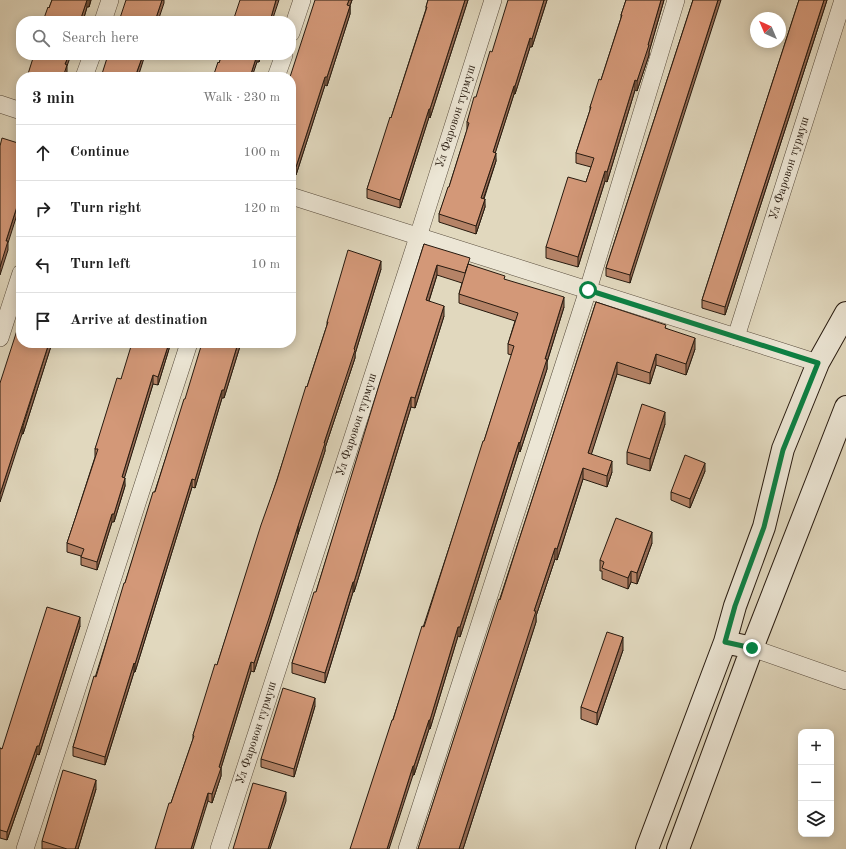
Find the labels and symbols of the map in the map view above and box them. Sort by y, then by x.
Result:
north arrow [750,12,786,48]
street label: Ул Фаровон турмуш [434,63,478,170]
street label: Ул Фаровон турмуш [768,115,812,221]
route start [579,281,597,299]
street label: Ул Фаровон турмуш [335,372,379,478]
route end [743,639,761,657]
street label: Ул Фаровон турмуш [234,680,279,786]

